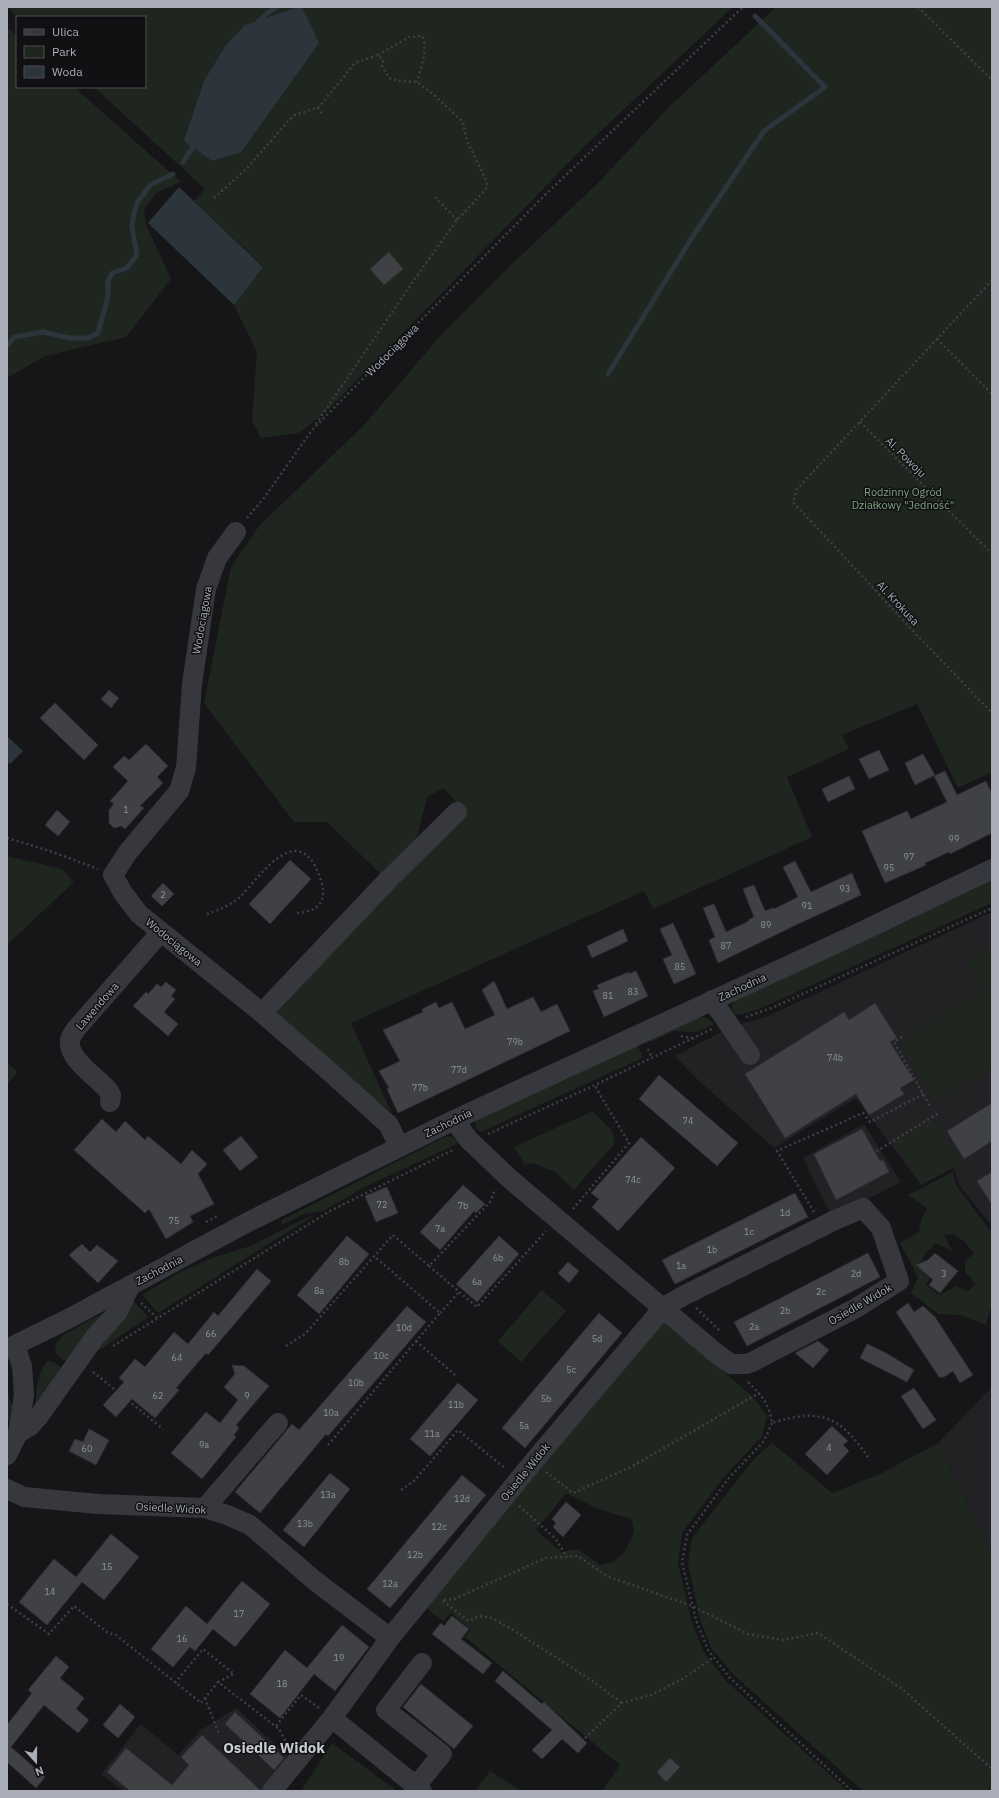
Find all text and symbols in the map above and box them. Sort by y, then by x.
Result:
legend [16,16,146,88]
text: Ulica [52,24,79,39]
text: Park [52,44,77,59]
text: Woda [52,64,83,79]
street label: Wodociągowa [363,321,421,379]
street label: Al. Powoju [883,434,929,480]
park label: Rodzinny Ogród Działkowy "Jedność" [852,485,954,512]
street label: Al. Krokusa [874,578,922,628]
street label: Wodociągowa [189,585,215,655]
house number: 1 [123,804,129,815]
house number: 99 [949,833,959,844]
house number: 97 [904,851,914,862]
house number: 95 [884,862,894,873]
house number: 93 [840,883,850,894]
house number: 2 [160,889,166,900]
house number: 91 [802,900,812,911]
street label: Wodociągowa [143,915,205,969]
house number: 89 [761,919,771,930]
house number: 87 [721,940,731,951]
house number: 85 [675,961,685,972]
street label: Zachodnia [716,970,768,1004]
street label: Lawendowa [72,979,122,1033]
house number: 83 [628,986,638,997]
house number: 81 [603,990,613,1001]
house number: 79b [507,1036,523,1047]
house number: 74b [827,1052,843,1063]
house number: 77d [451,1064,467,1075]
house number: 77b [412,1082,428,1093]
street label: Zachodnia [422,1105,474,1141]
house number: 74 [683,1115,693,1126]
house number: 74c [625,1174,641,1185]
house number: 72 [377,1199,387,1210]
house number: 7b [458,1200,468,1211]
house number: 1d [780,1207,790,1218]
house number: 75 [169,1215,179,1226]
house number: 7a [435,1223,445,1234]
house number: 1c [744,1226,754,1237]
house number: 1b [707,1244,717,1255]
street label: Zachodnia [133,1252,185,1288]
house number: 6b [493,1252,503,1263]
house number: 8b [339,1256,349,1267]
house number: 1a [676,1260,686,1271]
house number: 2d [851,1268,861,1279]
house number: 3 [941,1268,947,1279]
house number: 6a [472,1276,482,1287]
street label: Osiedle Widok [826,1280,894,1328]
house number: 8a [314,1285,324,1296]
house number: 2c [816,1286,826,1297]
house number: 2b [780,1305,790,1316]
house number: 2a [749,1321,759,1332]
house number: 10d [396,1322,412,1333]
house number: 66 [206,1328,216,1339]
house number: 5d [592,1333,602,1344]
house number: 10c [373,1350,389,1361]
house number: 64 [172,1352,182,1363]
house number: 5c [566,1364,576,1375]
house number: 10b [348,1377,364,1388]
house number: 62 [153,1390,163,1401]
house number: 9 [244,1390,250,1401]
house number: 5b [541,1393,551,1404]
house number: 11b [448,1399,464,1410]
house number: 10a [323,1407,339,1418]
house number: 5a [519,1420,529,1431]
house number: 11a [424,1428,440,1439]
house number: 9a [199,1439,209,1450]
street label: Osiedle Widok [497,1440,553,1504]
house number: 4 [826,1442,832,1453]
house number: 60 [82,1443,92,1454]
house number: 13a [320,1489,336,1500]
house number: 12d [454,1493,470,1504]
street label: Osiedle Widok [135,1499,207,1517]
house number: 13b [297,1518,313,1529]
house number: 12c [431,1521,447,1532]
house number: 12b [407,1549,423,1560]
house number: 15 [102,1561,112,1572]
house number: 12a [382,1578,398,1589]
house number: 14 [45,1586,55,1597]
house number: 17 [234,1608,244,1619]
house number: 16 [177,1633,187,1644]
house number: 19 [334,1652,344,1663]
house number: 18 [277,1678,287,1689]
district label: Osiedle Widok [223,1738,325,1757]
north arrow [16,1742,56,1782]
text: N [33,1763,46,1779]

